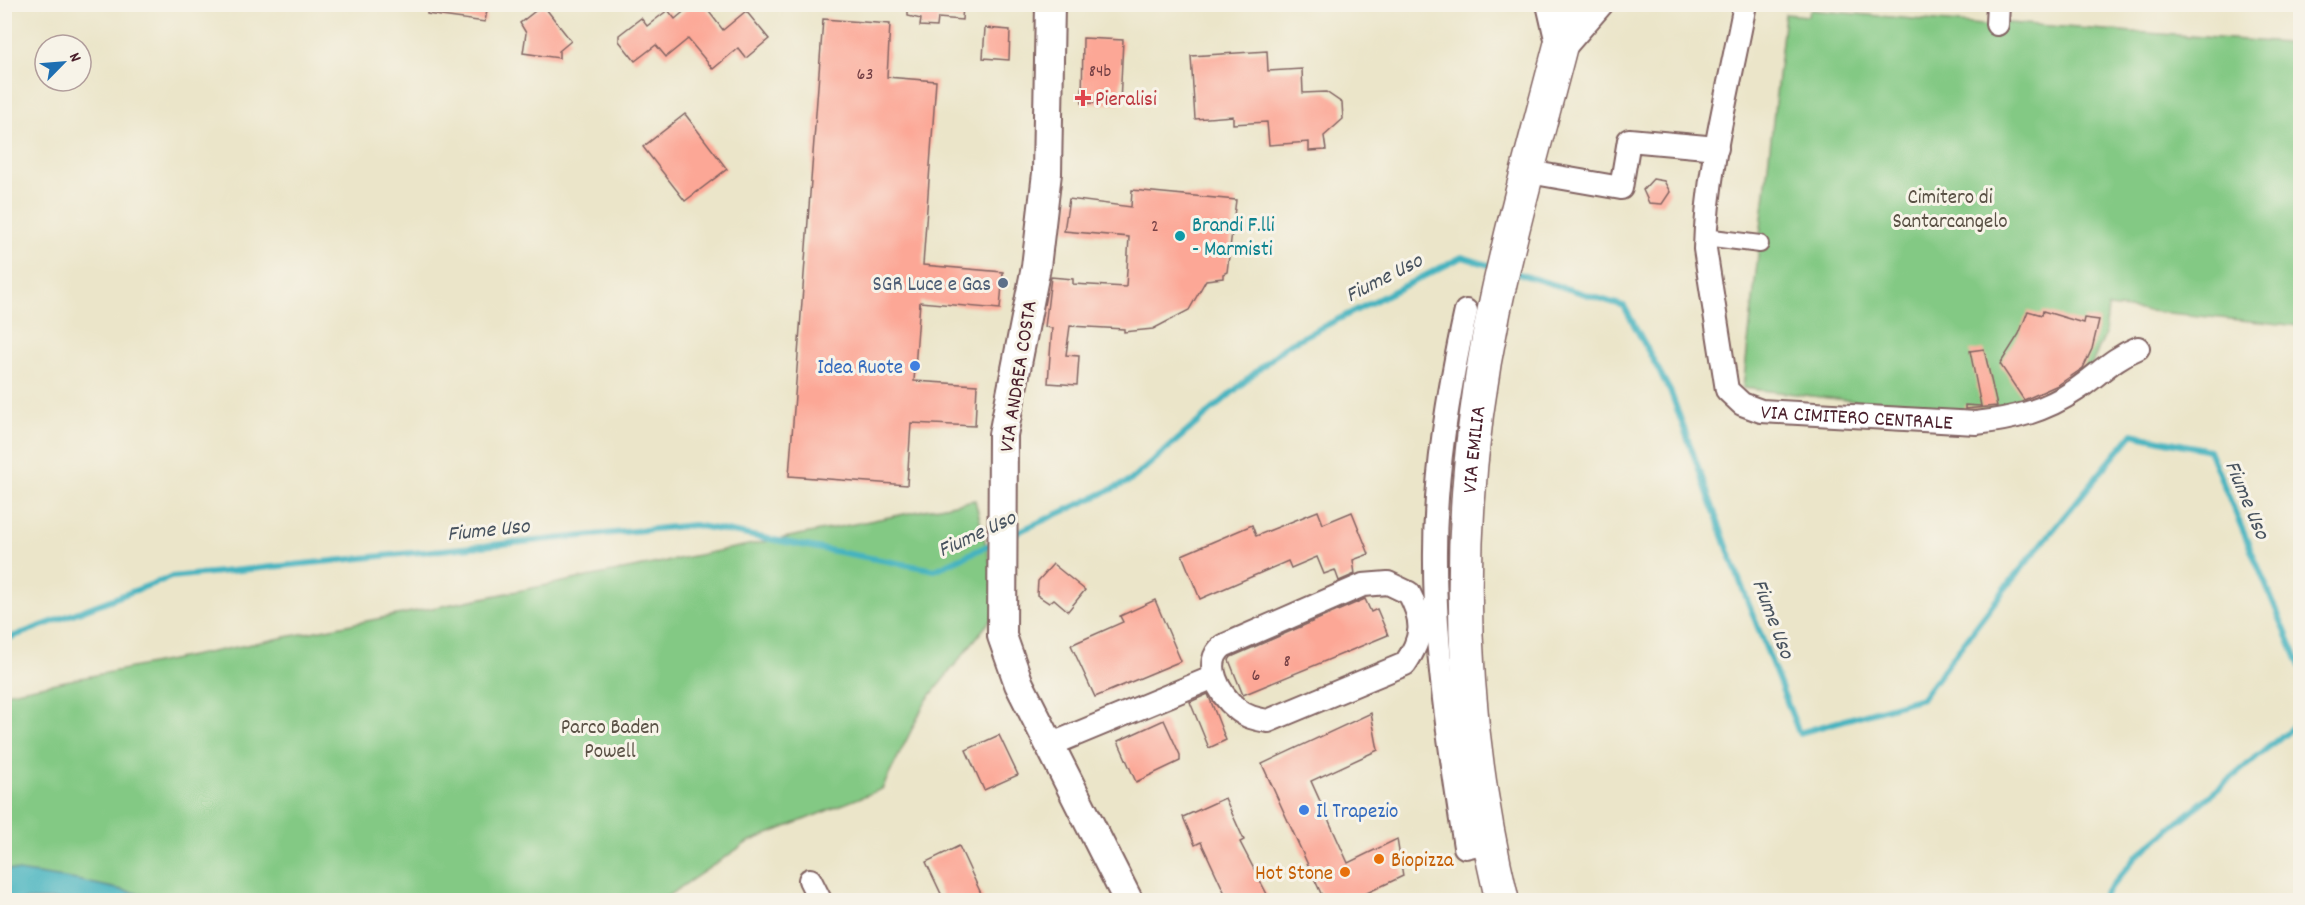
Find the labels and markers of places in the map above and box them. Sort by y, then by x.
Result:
place label: Pieralisi [1095,86,1157,116]
marker: Pieralisi [1076,91,1090,105]
place label: Brandi F.lli - Marmisti [1192,212,1275,266]
marker: Brandi F.lli - Marmisti [1173,229,1187,243]
place label: SGR Luce e Gas [873,271,991,301]
marker: SGR Luce e Gas [996,276,1010,290]
place label: Idea Ruote [817,354,903,384]
marker: Idea Ruote [908,359,922,373]
place label: Il Trapezio [1316,798,1398,828]
marker: Il Trapezio [1297,803,1311,817]
place label: Biopizza [1391,847,1455,877]
marker: Biopizza [1372,852,1386,866]
place label: Hot Stone [1255,860,1333,890]
marker: Hot Stone [1338,865,1352,879]

